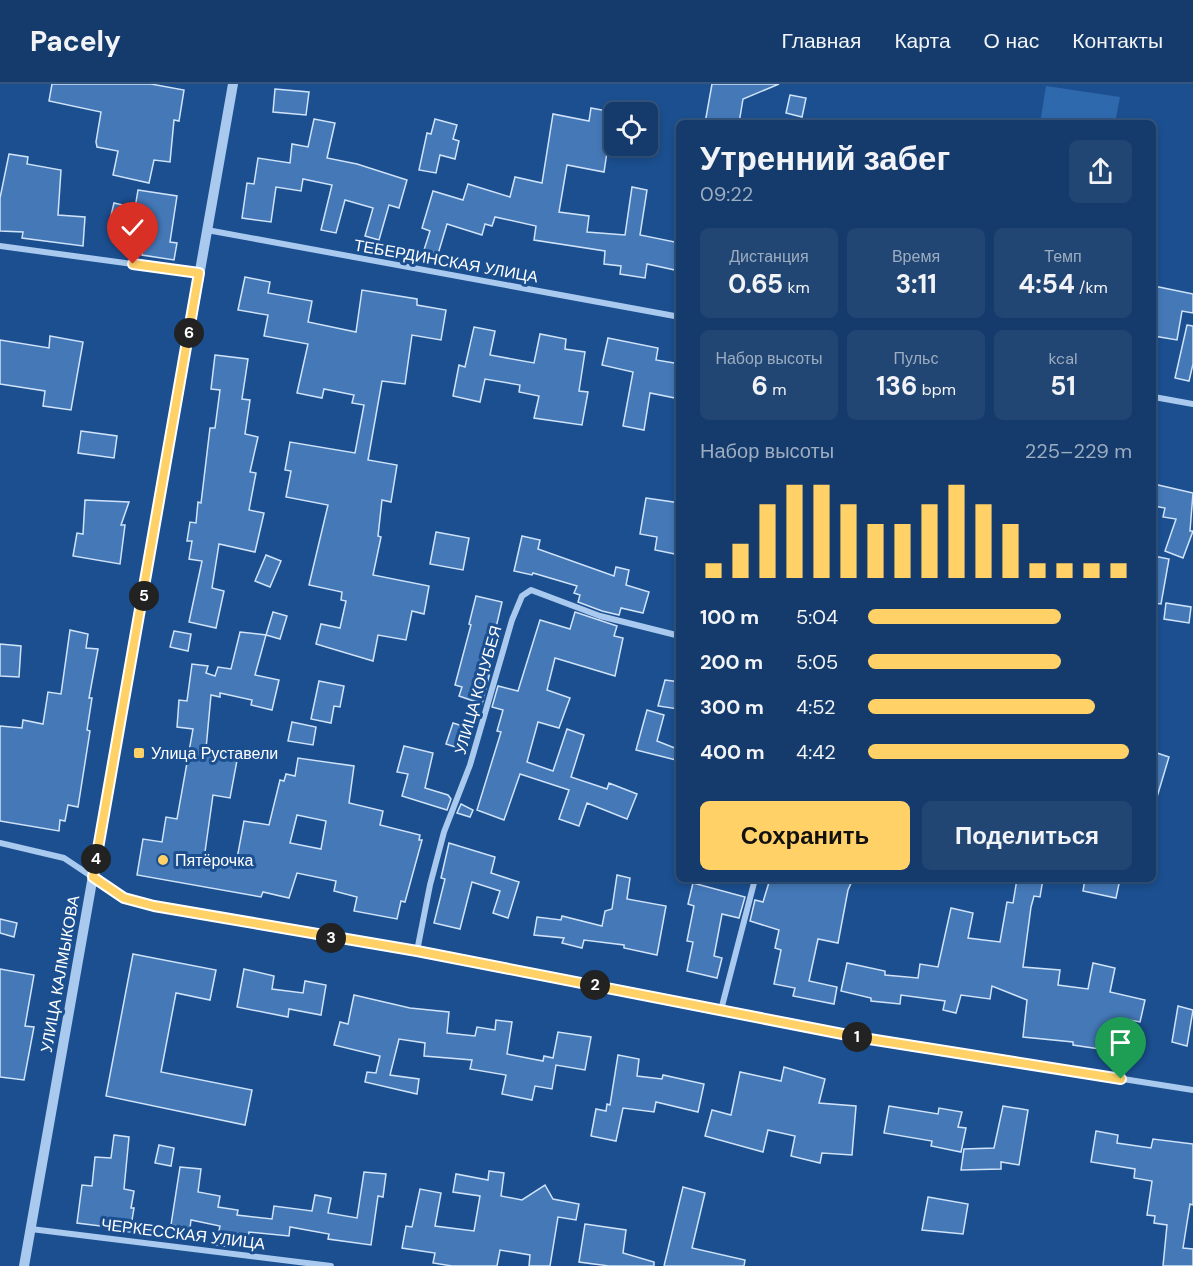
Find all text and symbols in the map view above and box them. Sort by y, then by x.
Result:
text: Pacely [30,23,121,60]
text: Главная [781,27,861,55]
text: Карта [894,27,951,55]
text: О нас [984,27,1039,55]
text: Контакты [1072,27,1163,55]
map controls [604,102,658,156]
button: locate [604,102,658,156]
text: Утренний забег [700,137,950,180]
button: share [1069,140,1132,203]
text: 09:22 [700,181,753,207]
pin [107,202,158,264]
icon: check [116,211,149,244]
street label: ТЕБЕРДИНСКАЯ УЛИЦА [352,234,540,288]
text: Дистанция [729,246,809,267]
text: Время [892,246,940,267]
text: Темп [1044,246,1082,267]
text: 0.65 [728,267,783,301]
text: 3:11 [895,267,937,301]
text: 4:54 [1018,267,1075,301]
text: km [783,277,810,298]
text: /km [1075,277,1108,298]
pin: 6 [174,318,204,348]
text: 6 [184,322,194,343]
text: Набор высоты [715,348,823,369]
text: Пульс [894,348,938,369]
text: kcal [1049,348,1077,369]
text: 6 [752,369,768,403]
text: 136 [876,369,918,403]
text: 51 [1050,369,1076,403]
text: m [768,379,787,400]
text: bpm [918,379,956,400]
text: Набор высоты [700,438,834,464]
text: 225–229 m [1025,438,1132,464]
pin: 5 [129,581,159,611]
text: 5 [139,585,149,606]
text: 100 m [700,604,759,630]
text: 5:04 [796,604,838,630]
street label: УЛИЦА КОЧУБЕЯ [450,623,506,757]
text: 200 m [700,649,763,675]
text: 5:05 [796,649,838,675]
text: 300 m [700,694,764,720]
text: 4:52 [796,694,836,720]
text: 400 m [700,739,765,765]
text: 4:42 [796,739,836,765]
place label: Улица Руставели [151,743,278,764]
marker: Улица Руставели [132,746,146,760]
button: Сохранить [700,801,910,870]
button: Поделиться [922,801,1132,870]
pin: 4 [81,844,111,874]
text: 4 [91,848,101,869]
place label: Пятёрочка [175,850,254,871]
marker: Пятёрочка [156,853,170,867]
street label: УЛИЦА КАЛМЫКОВА [36,894,84,1054]
pin: 3 [316,923,346,953]
text: 3 [326,927,336,948]
pin: 2 [580,970,610,1000]
text: 2 [590,974,600,995]
pin [1095,1017,1146,1079]
pin: 1 [842,1022,872,1052]
text: 1 [854,1026,860,1047]
icon: arrive [1104,1026,1137,1059]
street label: ЧЕРКЕССКАЯ УЛИЦА [100,1214,267,1255]

